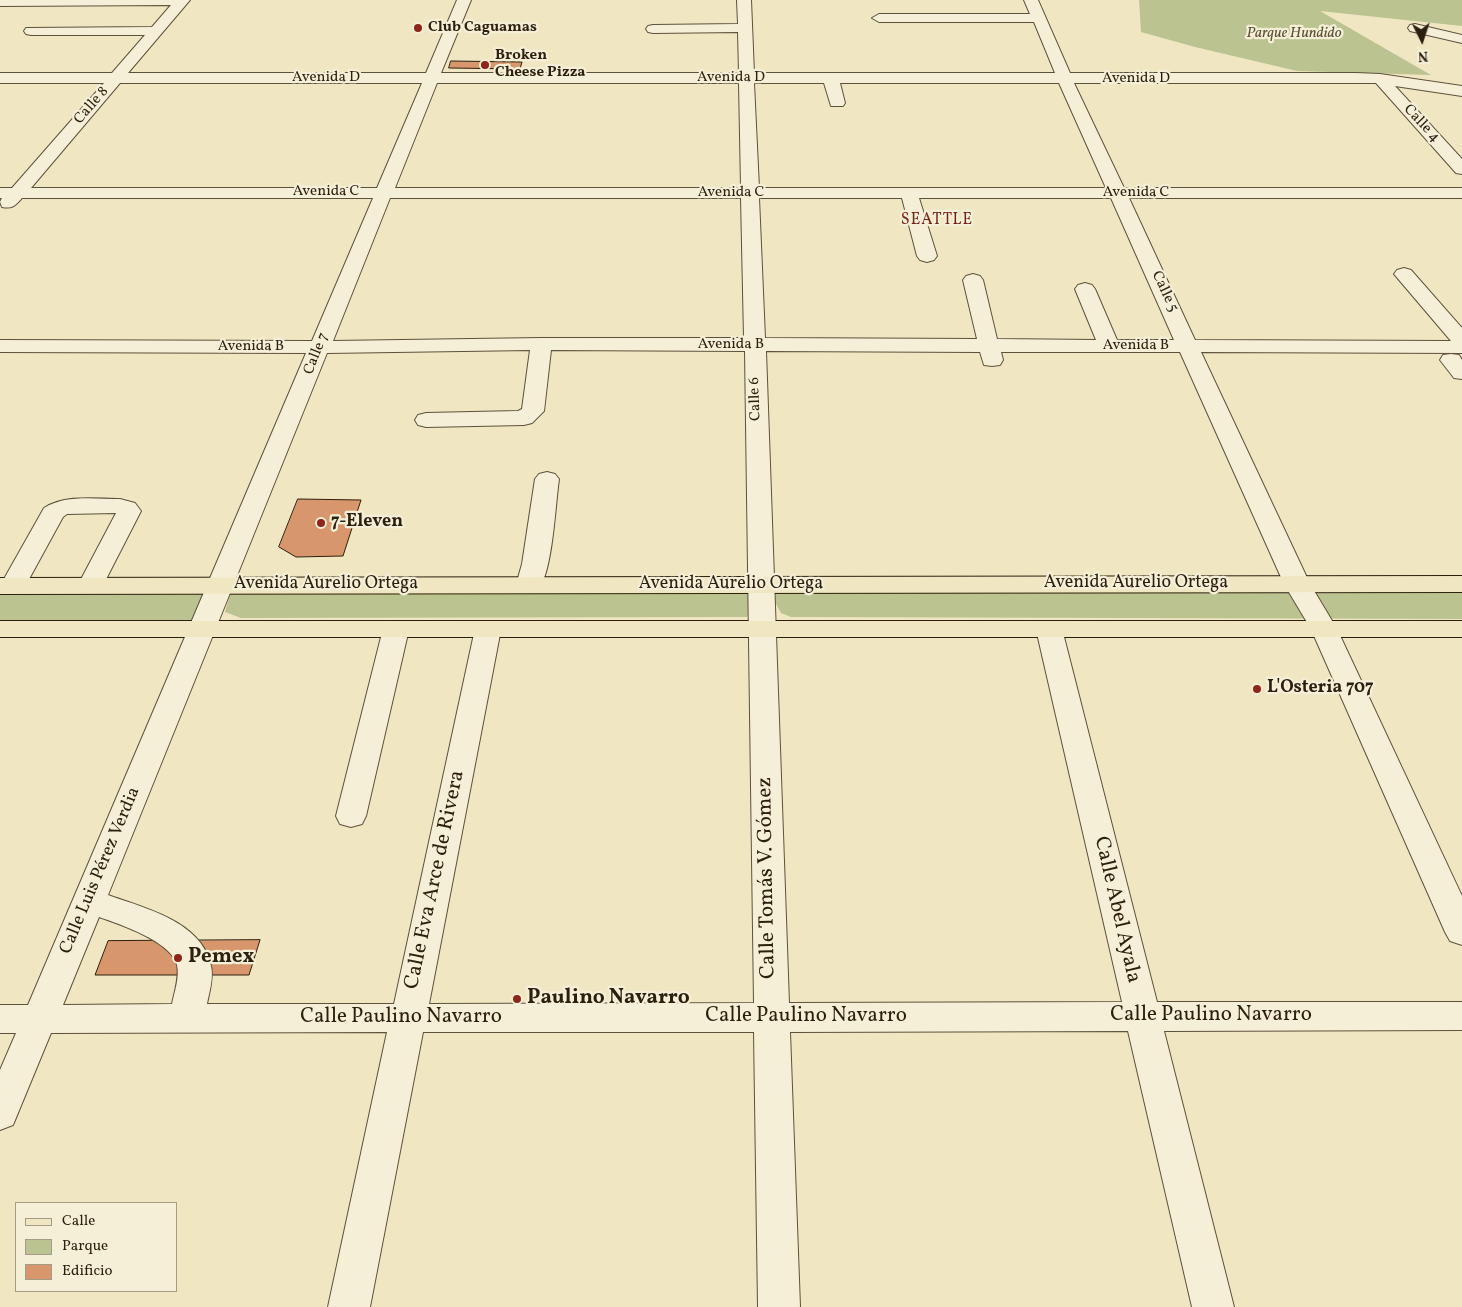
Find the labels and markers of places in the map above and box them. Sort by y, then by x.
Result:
place label: Club Caguamas [428,19,537,37]
marker: Club Caguamas [412,22,424,34]
place label: Broken Cheese Pizza [495,47,585,82]
marker: Broken Cheese Pizza [479,59,491,71]
place label: 7-Eleven [331,512,403,534]
marker: 7-Eleven [315,517,327,529]
place label: L'Osteria 707 [1267,678,1374,700]
marker: L'Osteria 707 [1251,683,1263,695]
place label: Pemex [188,945,254,971]
marker: Pemex [172,952,184,964]
place label: Paulino Navarro [527,986,690,1012]
marker: Paulino Navarro [511,993,523,1005]

